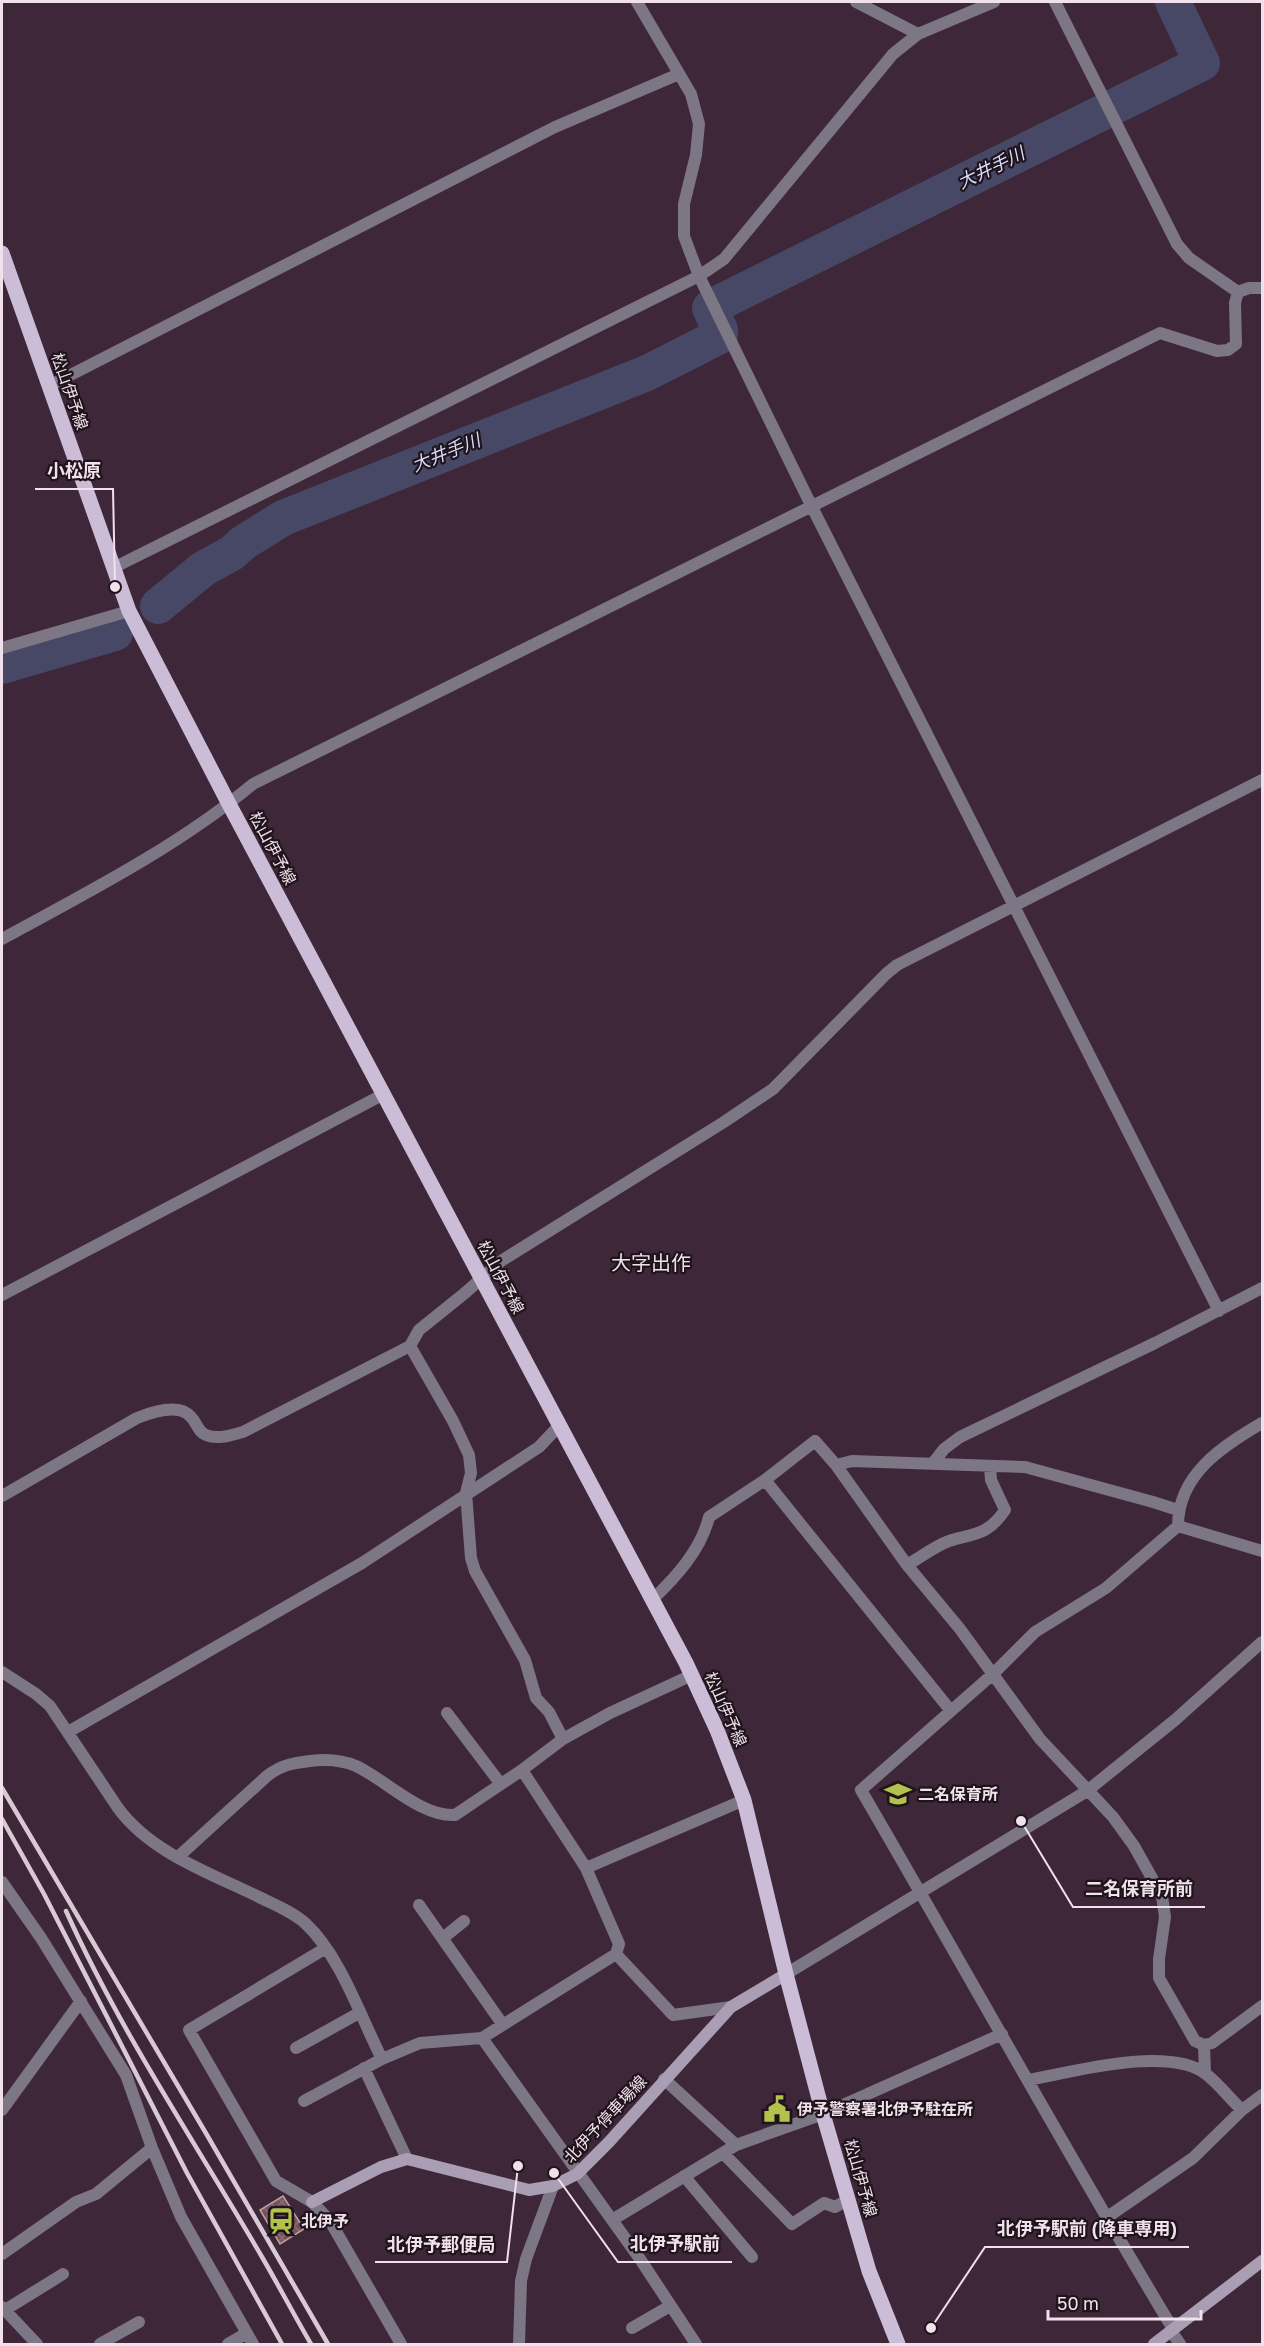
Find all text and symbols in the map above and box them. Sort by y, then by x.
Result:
water label: 大井手川 [953,141,1030,193]
street label: 松山伊予線 [48,350,92,432]
water label: 大井手川 [408,428,485,476]
callout: 小松原 [35,453,113,489]
text: 小松原 [47,459,101,481]
street label: 松山伊予線 [245,808,301,888]
street label: 松山伊予線 [473,1237,529,1317]
district label: 大字出作 [611,1250,691,1274]
street label: 松山伊予線 [701,1668,751,1750]
school or university icon: 二名保育所 [883,1779,913,1809]
place label: 二名保育所 [918,1784,998,1804]
callout: 二名保育所前 [1073,1871,1205,1907]
text: 二名保育所前 [1085,1877,1193,1899]
street label: 北伊予停車場線 [559,2071,651,2167]
public building icon: 伊予警察署北伊予駐在所 [762,2094,792,2124]
place label: 伊予警察署北伊予駐在所 [796,2099,973,2119]
street label: 松山伊予線 [840,2137,882,2219]
station icon: 北伊予 [266,2206,296,2236]
place label: 北伊予 [301,2211,349,2231]
callout: 北伊予駅前 (降車専用) [985,2211,1189,2247]
text: 北伊予駅前 (降車専用) [997,2217,1177,2239]
callout: 北伊予郵便局 [375,2226,507,2262]
callout: 北伊予駅前 [618,2226,732,2262]
text: 北伊予駅前 [630,2232,720,2254]
text: 北伊予郵便局 [387,2233,495,2255]
scale bar [1048,2283,1201,2321]
text: 50 m [1057,2292,1099,2314]

